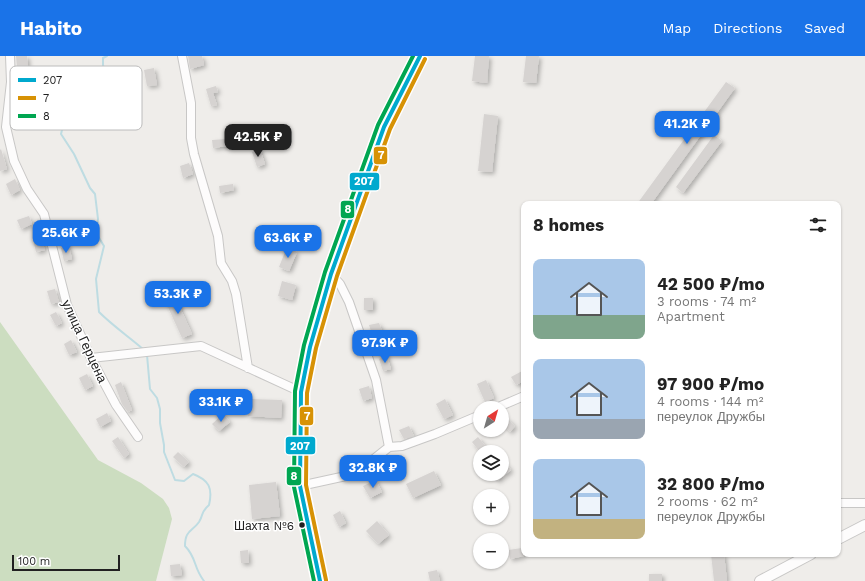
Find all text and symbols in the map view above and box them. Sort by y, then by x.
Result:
text: Habito [20,17,82,40]
text: Map [663,20,691,36]
text: Directions [713,20,782,36]
text: Saved [804,20,845,36]
legend [10,66,142,130]
text: 207 [43,74,62,87]
text: 7 [43,92,49,105]
text: 8 [43,110,50,123]
pin: 41.2K ₽ [650,111,724,145]
text: 41.2K ₽ [664,116,710,131]
pin: 42.5K ₽ [221,124,295,158]
text: 42.5K ₽ [234,129,282,144]
line badge: 7 [373,146,388,165]
text: 7 [378,149,385,162]
line badge: 207 [349,172,380,191]
text: 207 [354,175,374,188]
line badge: 8 [340,200,355,219]
text: 8 [345,203,352,216]
icon: filters [807,214,829,236]
text: 8 homes [533,215,604,235]
pin: 25.6K ₽ [29,220,103,254]
text: 25.6K ₽ [42,225,90,240]
pin: 63.6K ₽ [251,225,325,259]
text: 63.6K ₽ [263,230,313,245]
text: 42 500 ₽/mo [657,274,765,294]
icon: home [565,275,613,323]
pin: 53.3K ₽ [141,281,215,315]
text: 53.3K ₽ [154,286,202,301]
text: 3 rooms · 74 m² [657,294,756,309]
street label: улица Герцена [59,297,111,386]
text: Apartment [657,309,725,324]
pin: 97.9K ₽ [348,330,422,364]
text: 97.9K ₽ [361,335,409,350]
text: 97 900 ₽/mo [657,374,764,394]
icon: home [565,375,613,423]
pin: 33.1K ₽ [184,389,258,423]
text: 33.1K ₽ [198,394,244,409]
text: 4 rooms · 144 m² [657,394,763,409]
north arrow [473,401,509,437]
map controls [473,401,509,569]
line badge: 7 [299,406,314,426]
text: переулок Дружбы [657,409,765,424]
text: 7 [304,410,311,423]
line badge: 207 [285,436,316,455]
text: 207 [290,440,310,453]
button: layers [473,445,509,481]
pin: 32.8K ₽ [336,455,410,489]
text: 32.8K ₽ [349,460,397,475]
line badge: 8 [286,466,302,486]
text: 8 [291,470,298,483]
text: 32 800 ₽/mo [657,474,765,494]
icon: home [565,475,613,523]
button: + [473,489,509,525]
text: 2 rooms · 62 m² [657,494,758,509]
text: переулок Дружбы [657,509,765,524]
place label: Шахта №6 [234,519,294,533]
marker: Шахта №6 [297,520,307,530]
button: − [473,533,509,569]
scale bar [12,553,120,572]
text: 100 m [18,555,50,568]

